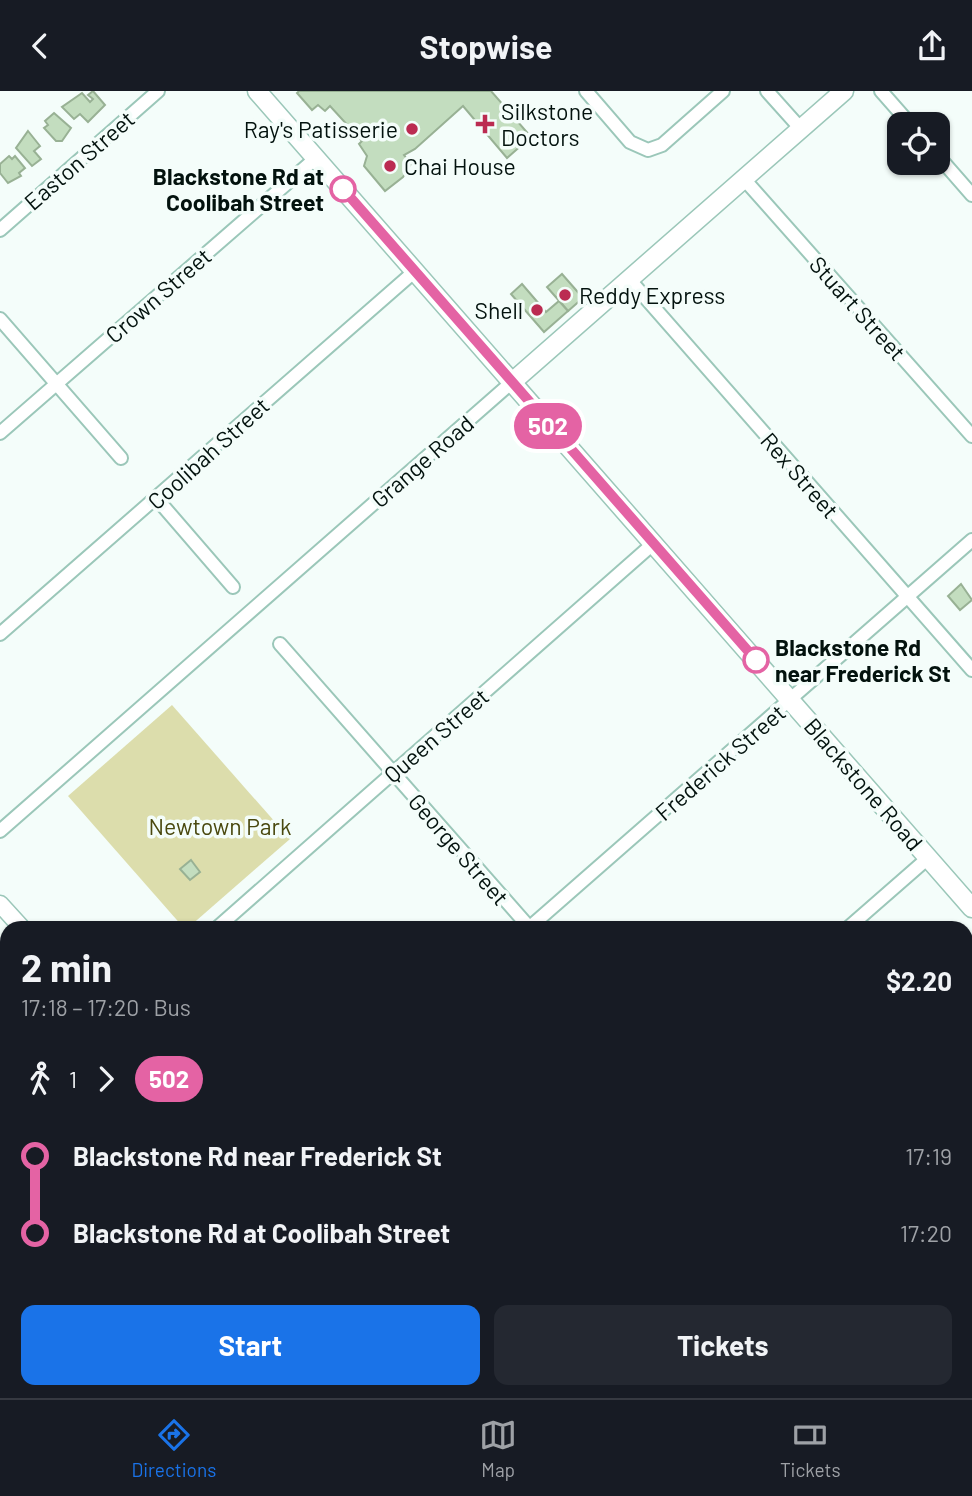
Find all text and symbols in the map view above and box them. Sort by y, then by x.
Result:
icon: back [21,27,59,65]
text: Stopwise [419,27,553,65]
icon: share [913,27,951,65]
place label: Silkstone Doctors [501,97,593,151]
street label: Easton Street [18,104,140,216]
map controls [887,112,950,175]
button: locate [887,112,950,175]
marker: Silkstone Doctors [475,114,495,134]
place label: Ray's Patisserie [244,115,398,143]
marker: Ray's Patisserie [404,121,420,137]
place label: Chai House [404,152,516,180]
marker: Chai House [382,158,398,174]
place label: Blackstone Rd at Coolibah Street [153,162,324,216]
marker: Blackstone Rd at Coolibah Street [330,176,356,202]
street label: Crown Street [100,242,216,348]
street label: Stuart Street [804,250,912,366]
place label: Reddy Express [579,281,725,309]
marker: Reddy Express [557,287,573,303]
place label: Shell [474,296,523,324]
marker: Shell [529,302,545,318]
street label: Coolibah Street [141,391,275,515]
line badge: 502 [508,403,588,449]
street label: Grange Road [365,409,479,513]
text: 502 [528,411,568,440]
street label: Rex Street [755,426,845,524]
place label: Blackstone Rd near Frederick St [775,633,951,687]
marker: Blackstone Rd near Frederick St [743,647,769,673]
street label: Queen Street [378,682,494,788]
street label: Frederick Street [649,698,791,826]
street label: Blackstone Road [799,712,929,856]
street label: George Street [403,787,515,911]
park label: Newtown Park [149,812,291,840]
text: 2 min [21,944,112,990]
text: $2.20 [886,965,952,996]
text: 17:18 – 17:20 · Bus [21,993,191,1021]
icon: walk [21,1060,59,1098]
icon: forward [87,1060,125,1098]
text: 502 [149,1064,189,1093]
text: 1 [69,1065,77,1093]
text: Blackstone Rd near Frederick St [73,1140,442,1171]
text: 17:19 [905,1142,952,1170]
text: Blackstone Rd at Coolibah Street [73,1217,450,1248]
text: 17:20 [900,1219,952,1247]
button: Start [21,1305,480,1385]
button: Tickets [494,1305,952,1385]
tab: Directions [131,1416,216,1481]
tab: Map [479,1416,517,1481]
tab: Tickets [780,1416,841,1481]

